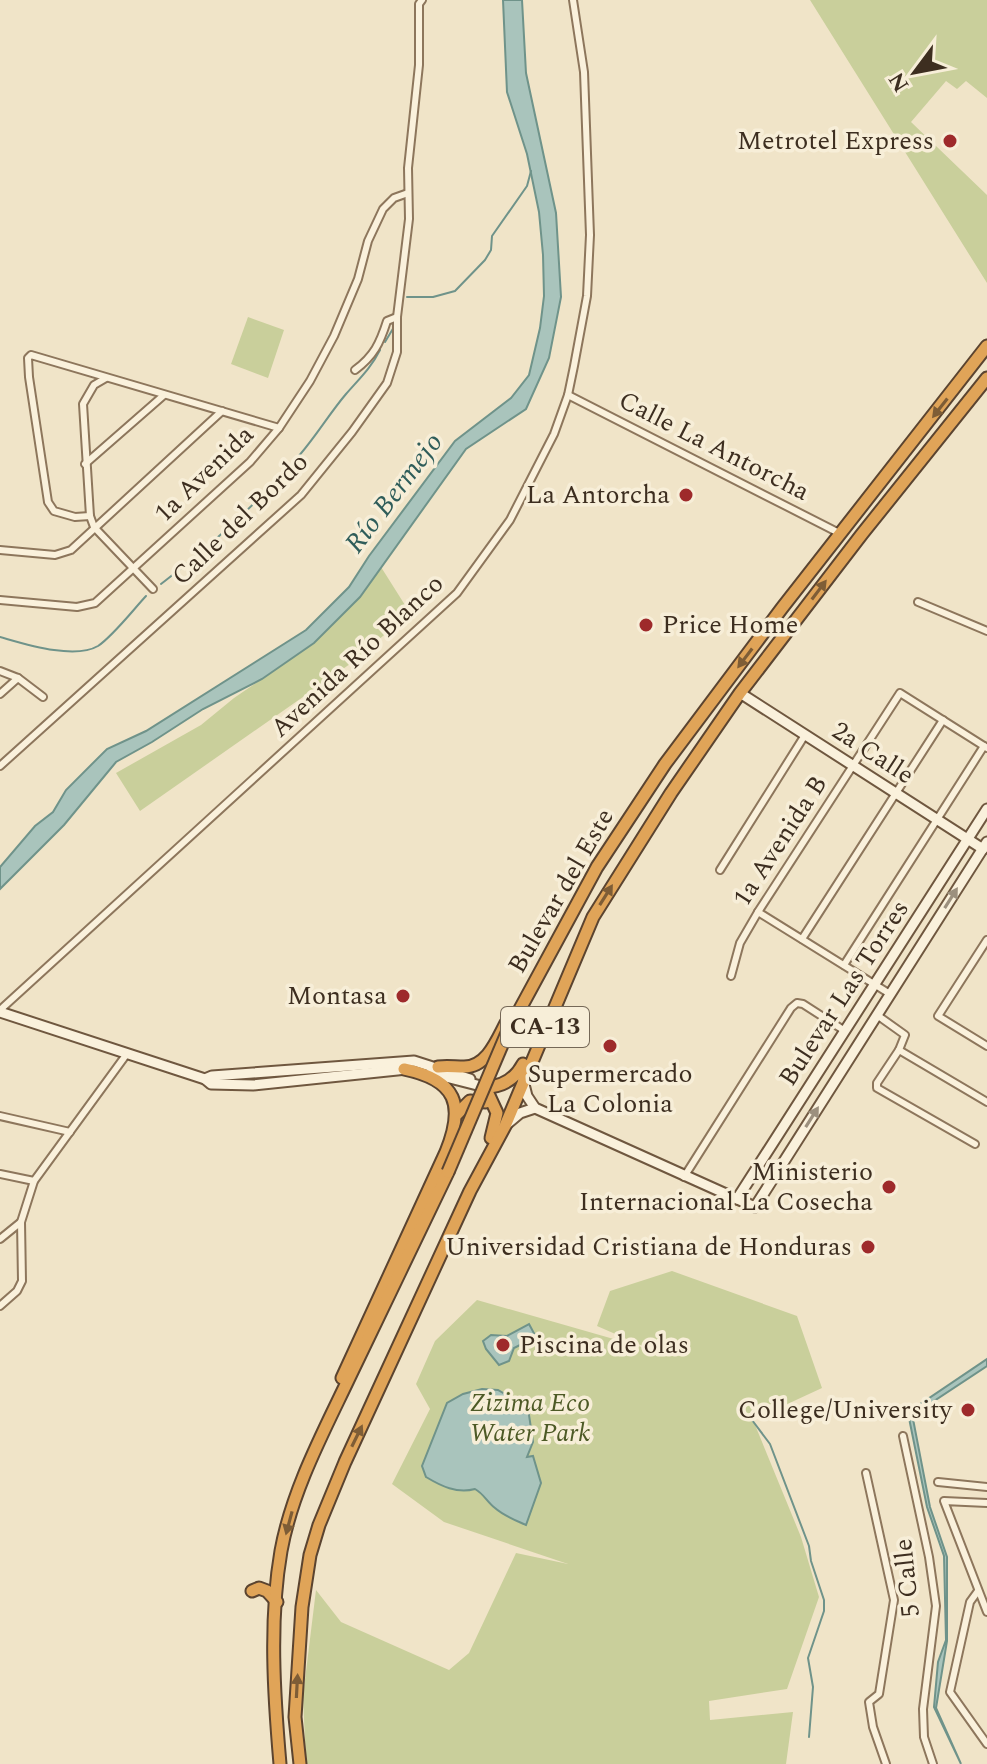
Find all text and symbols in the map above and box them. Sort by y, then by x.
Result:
north arrow [875,32,955,112]
text: N [881,65,918,98]
place label: Metrotel Express [737,121,934,161]
marker: Metrotel Express [941,132,959,150]
street label: Calle La Antorcha [611,381,817,512]
one-way arrow [932,398,948,418]
street label: 1a Avenida [145,416,263,532]
water label: Río Bermejo [334,423,454,563]
street label: Calle del Bordo [162,443,318,595]
place label: La Antorcha [526,475,670,515]
marker: La Antorcha [677,486,695,504]
street label: Avenida Río Blanco [261,565,453,747]
one-way arrow [810,580,826,600]
place label: Price Home [662,605,798,645]
marker: Price Home [637,616,655,634]
one-way arrow [738,647,754,668]
street label: 2a Calle [824,711,922,795]
street label: 1a Avenida B [722,767,838,915]
street label: Bulevar del Este [497,801,625,981]
one-way arrow [599,884,613,906]
one-way arrow [944,887,958,909]
street label: Bulevar Las Torres [769,892,919,1094]
place label: Montasa [287,976,387,1016]
marker: Montasa [394,987,412,1005]
road number: CA-13 [501,1007,589,1047]
marker: Supermercado La Colonia [601,1037,619,1055]
place label: Supermercado La Colonia [527,1054,693,1124]
one-way arrow [804,1106,818,1128]
place label: Ministerio Internacional La Cosecha [579,1152,873,1222]
marker: Ministerio Internacional La Cosecha [880,1178,898,1196]
place label: Universidad Cristiana de Honduras [445,1227,852,1267]
marker: Universidad Cristiana de Honduras [859,1238,877,1256]
place label: Piscina de olas [519,1325,689,1365]
marker: Piscina de olas [494,1336,512,1354]
park label: Zizima Eco Water Park [470,1383,590,1453]
place label: College/University [738,1390,954,1430]
marker: College/University [959,1401,977,1419]
one-way arrow [350,1425,364,1448]
one-way arrow [282,1511,294,1536]
street label: 5 Calle [883,1537,931,1619]
one-way arrow [290,1673,303,1698]

